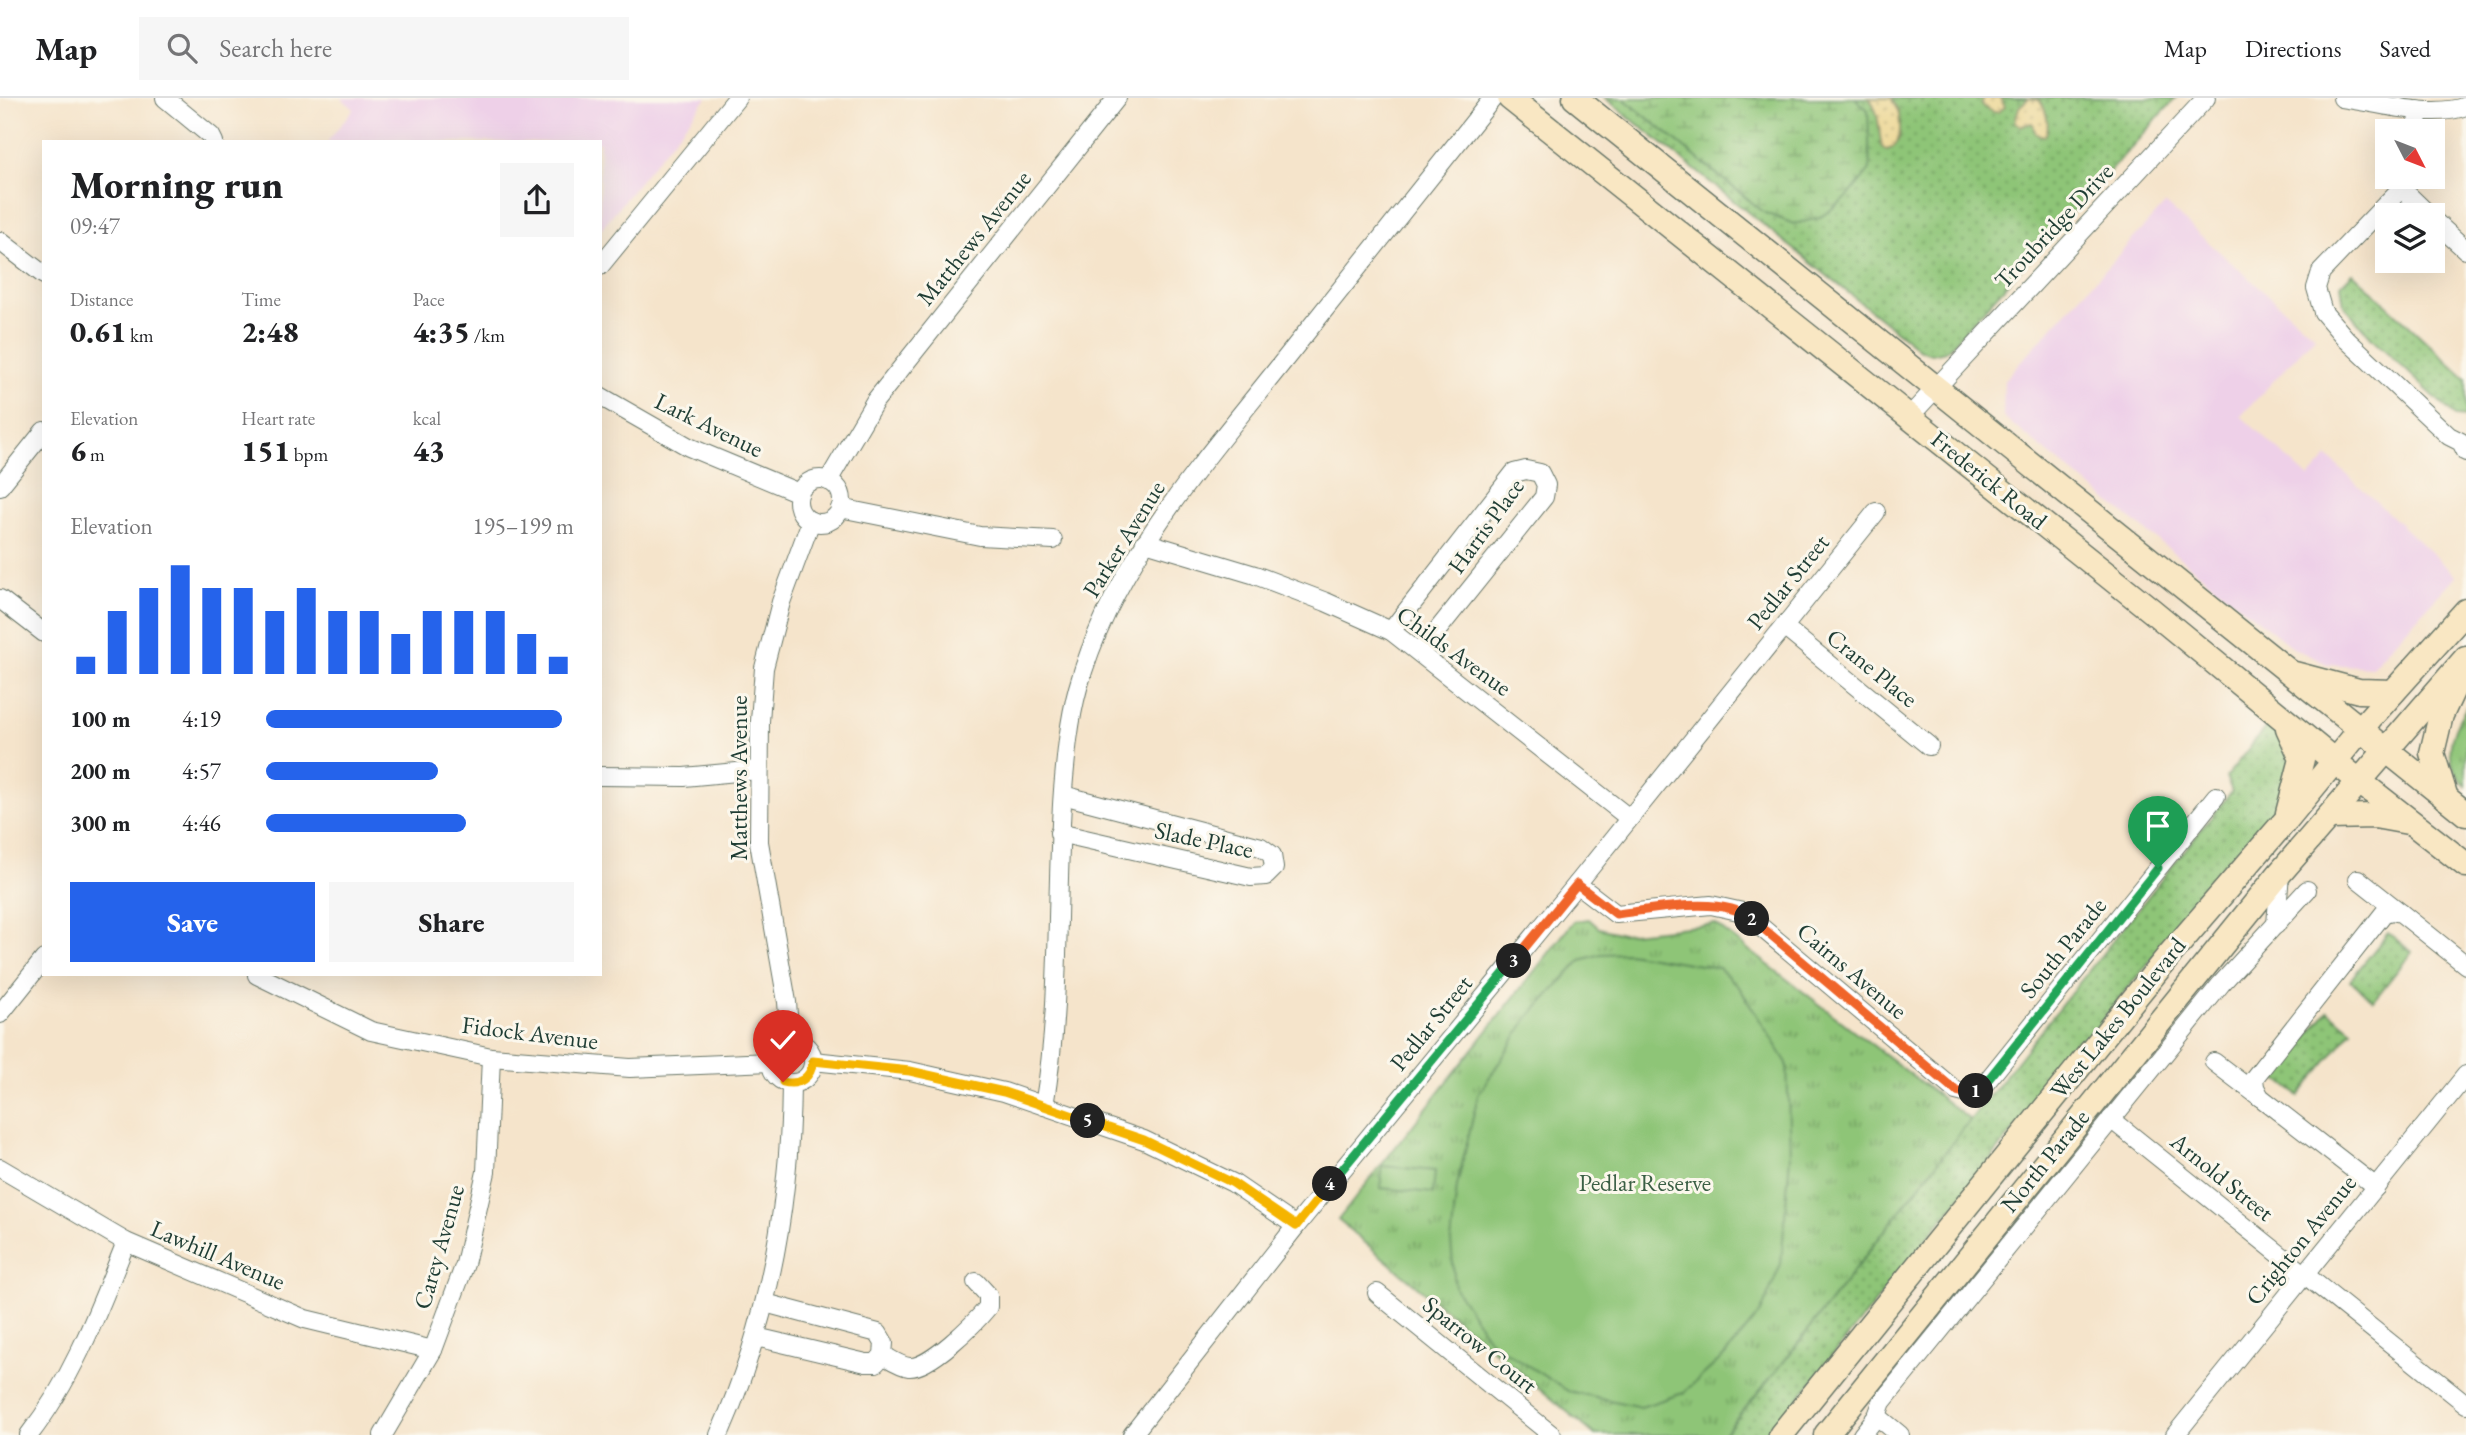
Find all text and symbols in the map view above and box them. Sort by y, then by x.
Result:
search box [139,17,629,80]
text: Map [35,27,97,70]
icon: search [163,29,201,67]
text: Search here [219,31,332,65]
text: Map [2164,33,2207,64]
text: Directions [2245,33,2342,64]
text: Saved [2380,33,2431,64]
north arrow [2375,119,2445,189]
map controls [2375,119,2445,273]
street label: Troubridge Drive [1988,156,2120,295]
text: Morning run [70,160,283,209]
button: share [500,163,574,237]
street label: Matthews Avenue [910,164,1038,312]
button: layers [2375,203,2445,273]
text: 09:47 [70,211,120,241]
text: Distance [70,287,133,312]
text: Time [241,287,281,312]
text: Pace [413,287,445,312]
text: 0.61 [70,312,126,351]
text: 2:48 [241,312,299,351]
text: 4:35 [413,312,470,351]
text: km [126,323,154,348]
text: /km [470,323,505,348]
street label: Lark Avenue [650,385,768,464]
text: Elevation [70,406,138,431]
text: Heart rate [241,406,315,431]
text: kcal [413,406,441,431]
street label: Frederick Road [1925,423,2054,537]
text: 6 [70,431,86,470]
text: 151 [241,431,290,470]
text: 43 [413,431,445,470]
text: m [86,442,105,467]
text: bpm [290,442,328,467]
street label: Harris Place [1441,472,1531,580]
street label: Parker Avenue [1075,475,1172,603]
text: Elevation [70,511,153,541]
text: 195–199 m [473,511,574,541]
street label: Pedlar Street [1740,527,1836,636]
street label: Childs Avenue [1391,598,1518,703]
street label: Crane Place [1820,621,1924,714]
street label: Matthews Avenue [723,695,754,861]
text: 100 m [70,704,131,734]
text: 4:19 [182,704,221,734]
text: 200 m [70,756,131,786]
text: 4:57 [182,756,221,786]
pin [2128,796,2188,868]
icon: arrive [2139,807,2177,845]
text: 300 m [70,808,131,838]
text: 4:46 [182,808,221,838]
street label: Slade Place [1152,814,1256,865]
button: Save [70,882,315,962]
button: Share [329,882,574,962]
street label: South Parade [2012,891,2113,1004]
pin: 2 [1734,902,1770,936]
text: 2 [1746,906,1757,931]
street label: Cairns Avenue [1791,915,1914,1026]
street label: West Lakes Boulevard [2043,930,2193,1105]
pin: 3 [1496,944,1532,978]
text: 3 [1508,948,1519,973]
street label: Pedlar Street [1383,968,1479,1077]
street label: Fidock Avenue [460,1009,600,1056]
pin [753,1010,813,1082]
icon: check [764,1021,802,1059]
pin: 1 [1958,1074,1994,1108]
text: 1 [1970,1078,1981,1103]
street label: North Parade [1993,1103,2096,1219]
pin: 5 [1070,1104,1106,1138]
text: 5 [1082,1108,1093,1133]
street label: Arnold Street [2164,1125,2281,1228]
pin: 4 [1312,1166,1348,1202]
park label: Pedlar Reserve [1579,1167,1711,1198]
street label: Crighton Avenue [2238,1168,2363,1311]
text: 4 [1324,1171,1335,1196]
street label: Carey Avenue [406,1181,471,1313]
street label: Lawhill Avenue [146,1212,290,1297]
street label: Sparrow Court [1417,1289,1544,1401]

